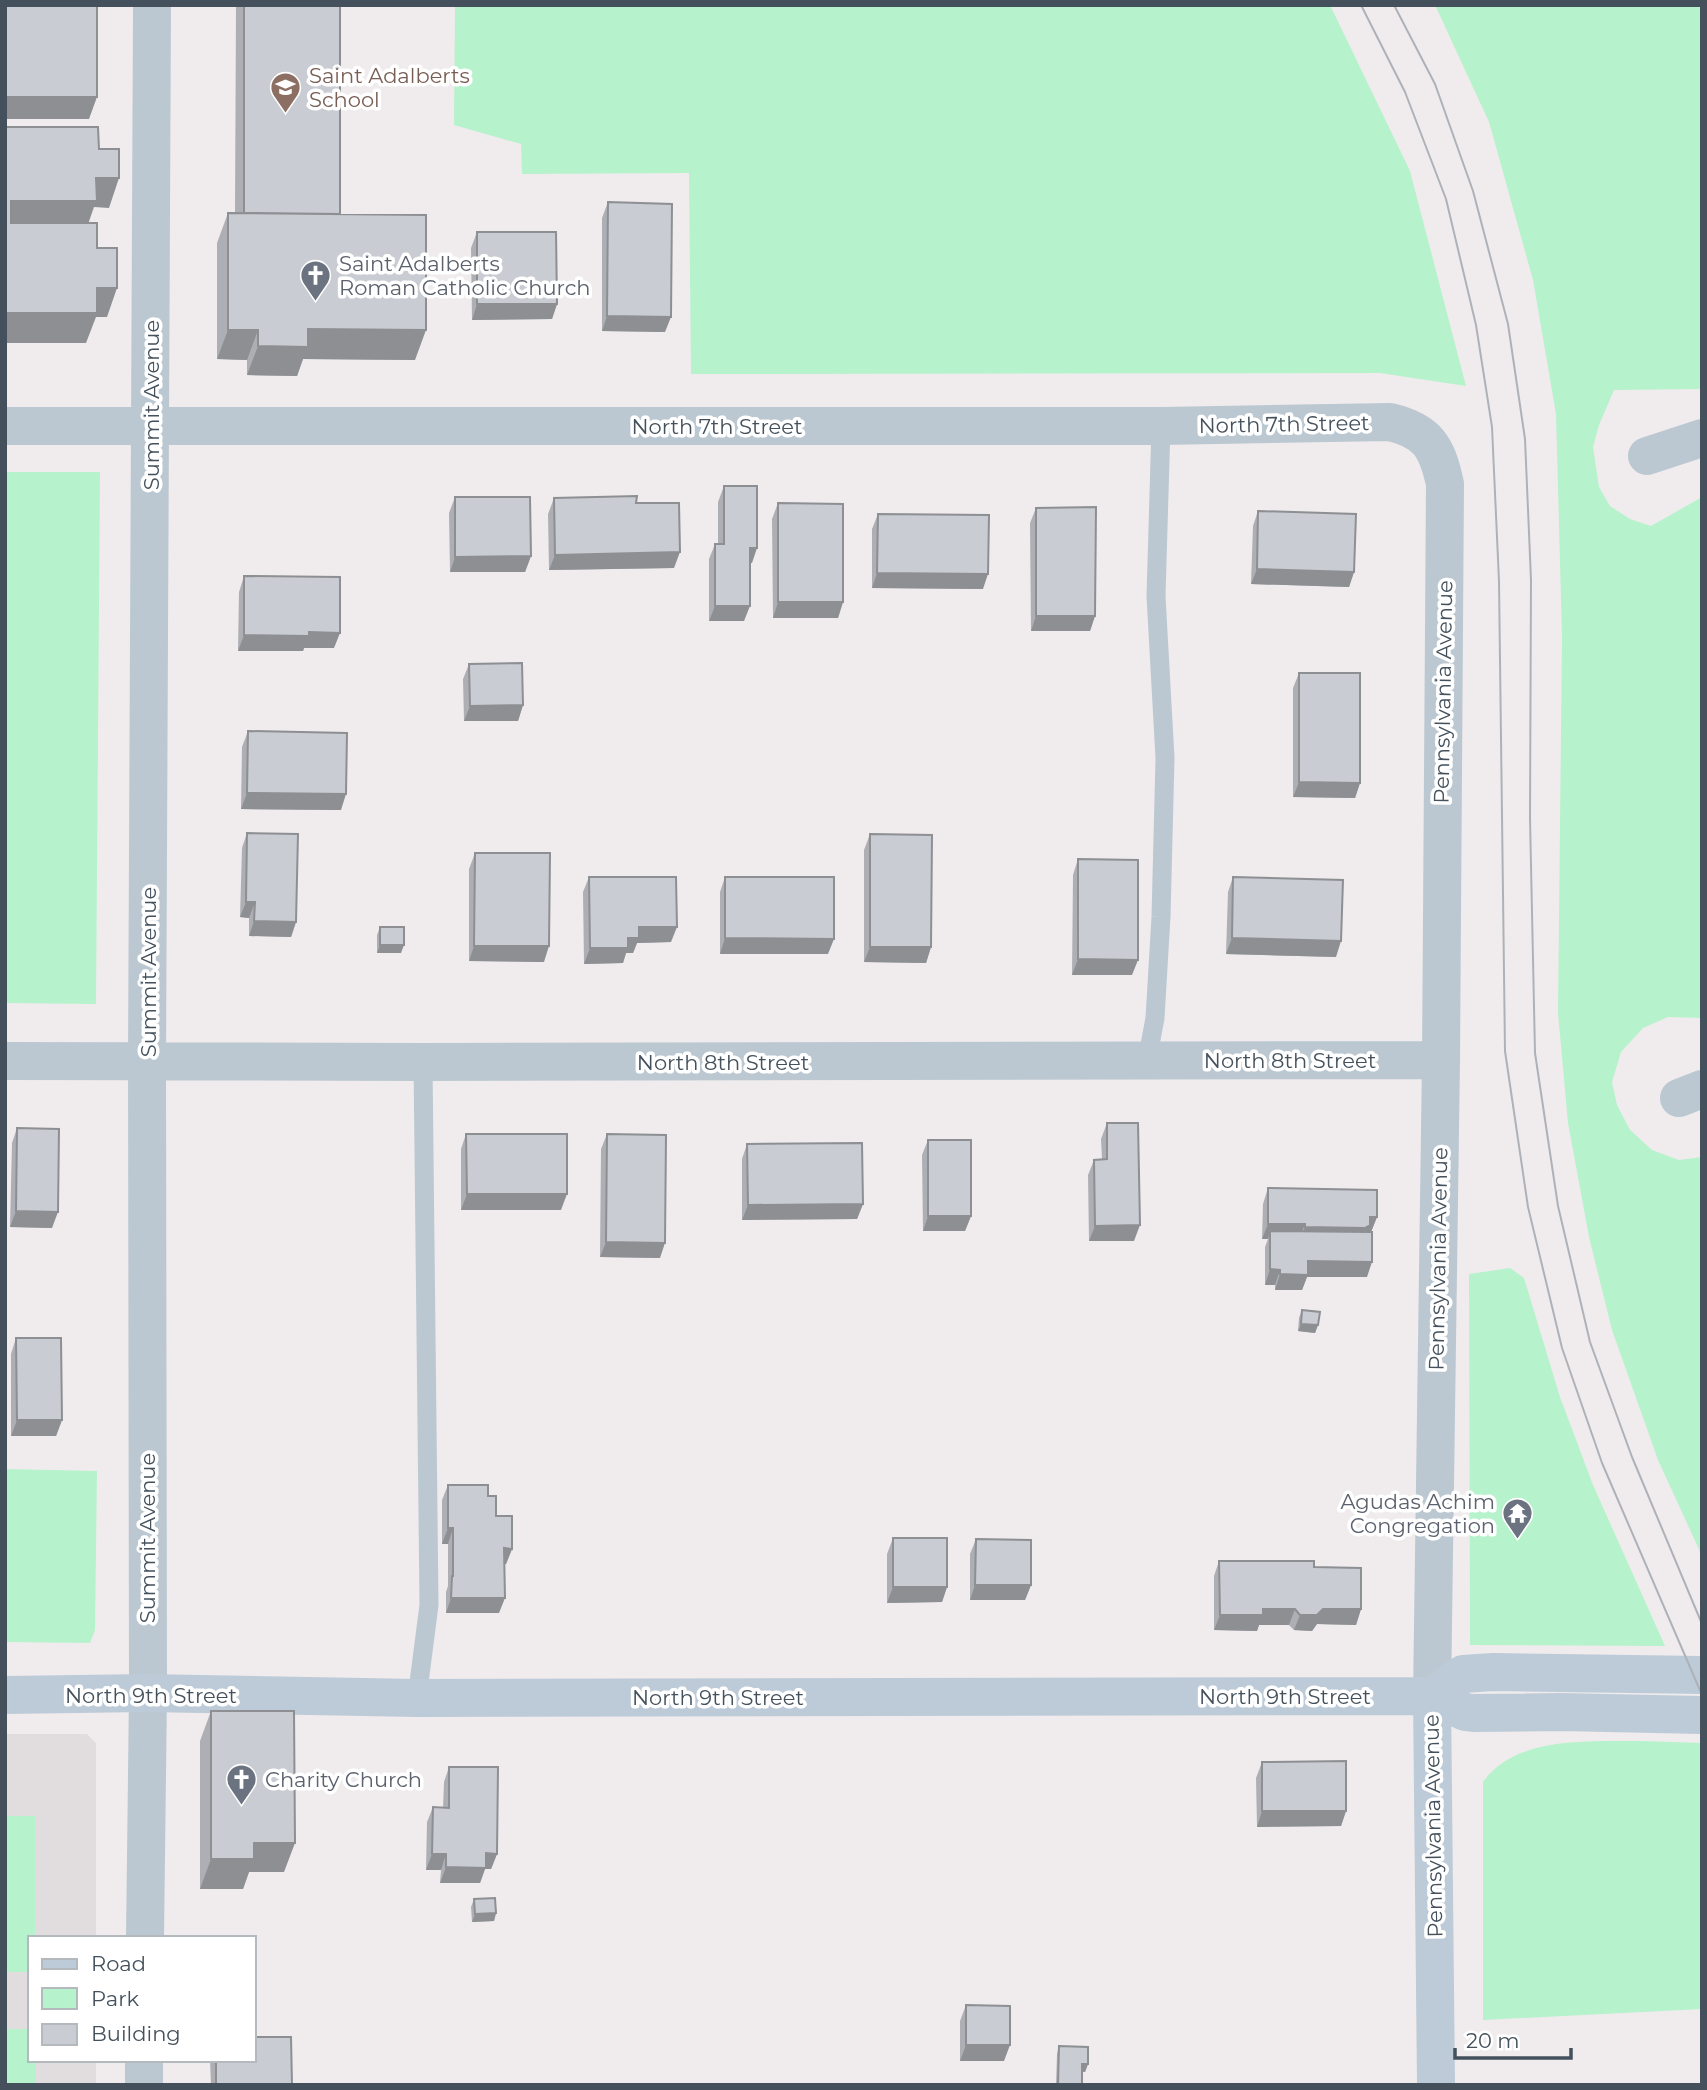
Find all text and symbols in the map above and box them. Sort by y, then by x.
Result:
place label: Saint Adalberts School [309,63,470,112]
school or university icon: Saint Adalberts School [269,70,303,114]
place label: Saint Adalberts Roman Catholic Church [339,251,591,300]
church icon: Saint Adalberts Roman Catholic Church [299,258,333,302]
street label: Summit Avenue [139,320,164,490]
street label: North 7th Street [1198,410,1370,438]
street label: North 7th Street [632,414,802,439]
street label: Pennsylvania Avenue [1429,580,1457,804]
street label: Summit Avenue [136,887,161,1057]
street label: North 8th Street [1204,1048,1376,1073]
street label: North 8th Street [637,1050,809,1075]
street label: Pennsylvania Avenue [1424,1147,1452,1371]
street label: Summit Avenue [135,1453,160,1623]
place label: Agudas Achim Congregation [1340,1489,1495,1538]
temple icon: Agudas Achim Congregation [1501,1496,1535,1540]
street label: North 9th Street [65,1683,237,1708]
street label: North 9th Street [1199,1684,1371,1709]
street label: North 9th Street [632,1685,804,1710]
street label: Pennsylvania Avenue [1419,1714,1447,1938]
church icon: Charity Church [225,1762,259,1806]
place label: Charity Church [265,1767,422,1792]
legend [28,1936,256,2062]
text: Road [91,1951,146,1976]
text: Park [91,1986,139,2011]
scale bar [1455,2016,1570,2060]
text: Building [91,2021,181,2046]
text: 20 m [1466,2028,1520,2053]

